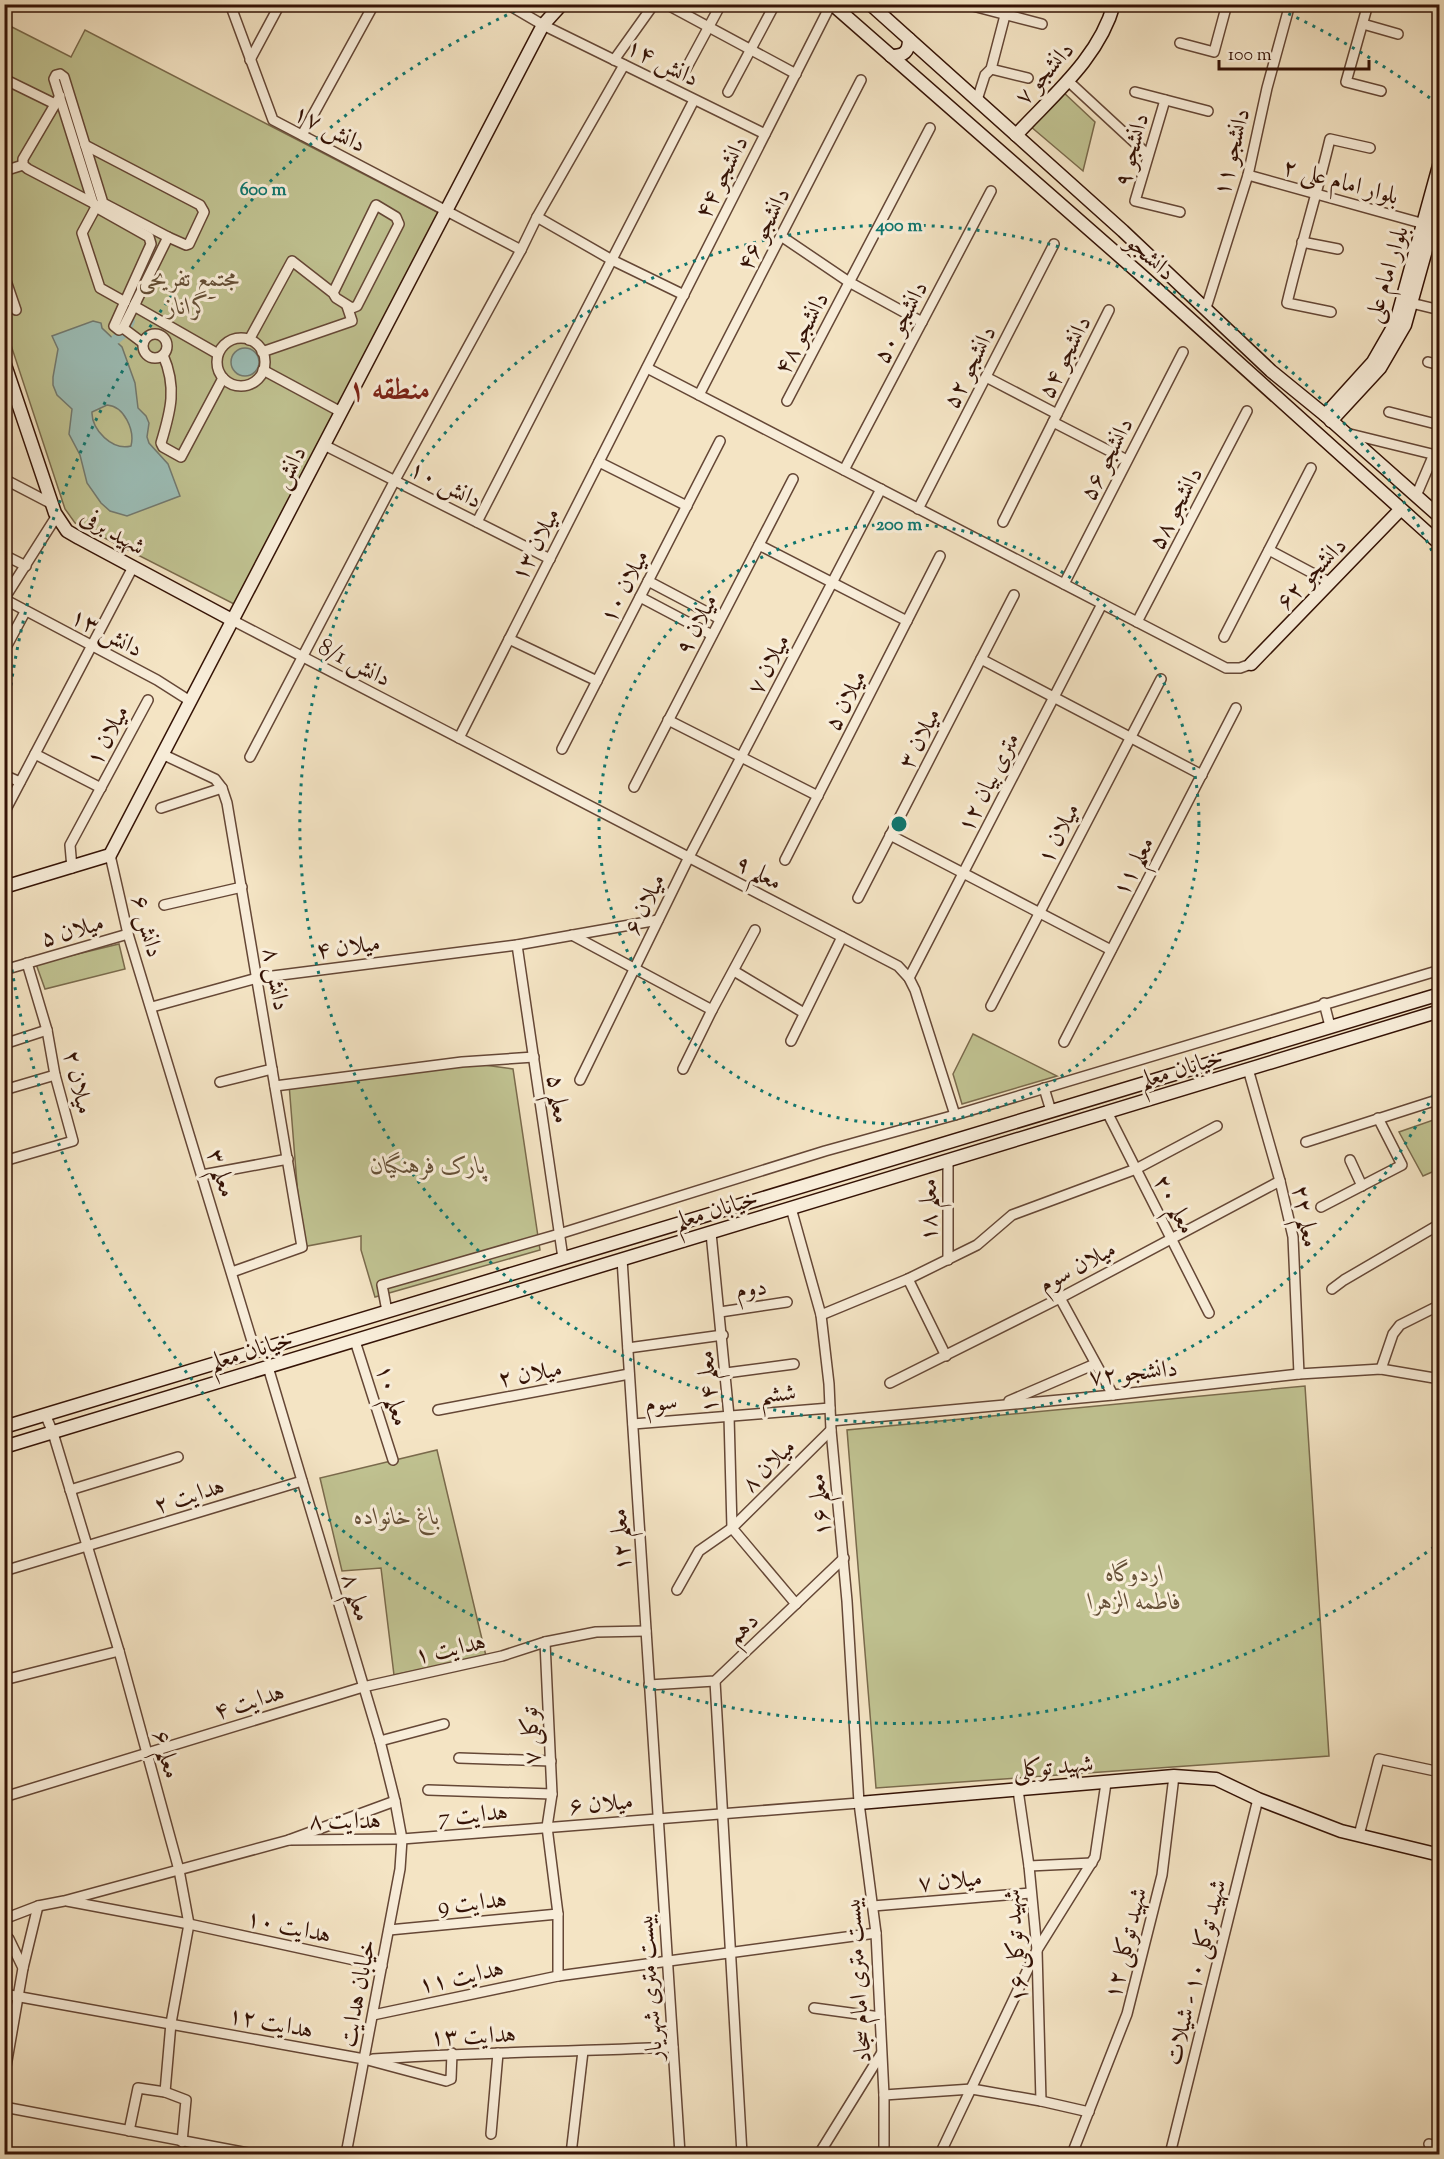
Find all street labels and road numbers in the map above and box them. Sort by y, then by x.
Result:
street label: دانش ۱۴ [620,31,704,97]
street label: دانشجو ۷ [1008,35,1083,114]
street label: دانش ۱۷ [287,97,371,163]
street label: دانشجو ۱۱ [1206,105,1260,200]
street label: دانشجو ۹ [1107,110,1159,191]
street label: دانشجو ۴۴ [687,130,758,225]
street label: بلوار امام علی ۲ [1278,151,1402,217]
street label: دانشجو ۴۶ [729,182,800,277]
street label: بلوار امام علی [1357,222,1421,328]
street label: دانشجو [1116,226,1182,290]
street label: دانشجو ۵۰ [866,276,938,370]
street label: دانشجو ۴۸ [767,287,839,381]
street label: دانشجو ۵۴ [1030,310,1101,405]
street label: دانشجو ۵۲ [935,320,1006,415]
street label: دانشجو ۵۶ [1072,412,1143,507]
street label: دانش [265,440,316,495]
street label: دانش ۱۰ [403,453,487,519]
street label: دانشجو ۵۸ [1141,462,1213,556]
street label: شهید برفی [73,500,151,565]
street label: میلان ۱۳ [504,502,570,588]
street label: دانشجو ۶۲ [1269,530,1356,618]
street label: میلان ۱۰ [593,544,659,630]
street label: میلان ۹ [668,588,728,661]
street label: دانش ۱۳ [64,601,148,667]
street label: میلان ۷ [740,628,800,701]
street label: دانش 8/1 [312,631,396,697]
street label: میلان ۵ [817,664,877,737]
street label: میلان ۱ [79,699,139,772]
street label: میلان ۳ [891,702,951,775]
street label: ۱۲ متری بیان [950,727,1030,839]
street label: میلان ۱ [1030,797,1090,870]
street label: معلم ۱۱ [1105,831,1169,905]
street label: معلم ۹ [726,847,788,905]
street label: میلان ۶ [616,868,675,941]
street label: دانش ۶ [121,891,171,962]
street label: میلان ۵ [37,907,108,957]
street label: میلان ۴ [314,927,382,969]
street label: دانش ۸ [253,945,297,1014]
street label: خیابان معلم [1136,1041,1229,1103]
street label: میلان ۲ [53,1047,101,1118]
street label: معلم ۵ [532,1073,577,1127]
street label: معلم ۳ [192,1145,243,1203]
street label: معلم ۲۰ [1139,1169,1203,1243]
street label: معلم ۱۸ [913,1179,952,1241]
street label: خیابان معلم [671,1182,764,1244]
street label: معلم ۲۲ [1277,1182,1326,1251]
street label: میلان سوم [1033,1233,1124,1304]
street label: دوم [733,1271,769,1311]
street label: خیابان معلم [206,1323,299,1385]
street label: معلم ۱۴ [690,1349,733,1414]
street label: دانشجو ۷۲ [1087,1352,1179,1396]
street label: میلان ۲ [496,1353,565,1397]
street label: معلم ۱۰ [361,1361,417,1432]
street label: ششم [759,1377,798,1418]
street label: سوم [643,1386,679,1424]
street label: میلان ۸ [735,1432,804,1501]
street label: هدایت ۲ [150,1470,229,1524]
street label: معلم ۱۶ [801,1471,846,1538]
street label: معلم ۱۲ [603,1507,646,1572]
street label: معلم ۸ [327,1569,378,1627]
street label: دهم [719,1605,770,1656]
street label: هدایت ۱ [412,1626,489,1674]
street label: هدایت ۴ [210,1676,289,1730]
street label: توکلی ۷ [513,1705,551,1766]
street label: معلم ۶ [137,1727,188,1784]
street label: شهید توکلی [1011,1748,1095,1788]
street label: میلان ۶ [567,1785,635,1825]
street label: هدایت 7 [437,1796,510,1836]
street label: هدایت ۸ [309,1805,381,1839]
street label: میلان ۷ [916,1862,984,1902]
street label: شهید توکلی ۱۰ - شیلات [1157,1876,1237,2069]
street label: هدایت 9 [436,1883,509,1925]
street label: شهید توکلی ۱۲ [1097,1884,1157,2003]
street label: شهید توکلی ۱۶ [996,1888,1038,2004]
street label: بیست متری امام سجاد [836,1896,884,2064]
street label: هدایت ۱۰ [243,1902,334,1954]
street label: بیست متری شهریار [629,1912,673,2064]
street label: خیابان هدایت [332,1937,386,2050]
street label: هدایت ۱۱ [416,1952,507,2004]
street label: هدایت ۱۲ [225,1999,316,2049]
street label: هدایت ۱۳ [429,2019,517,2055]

